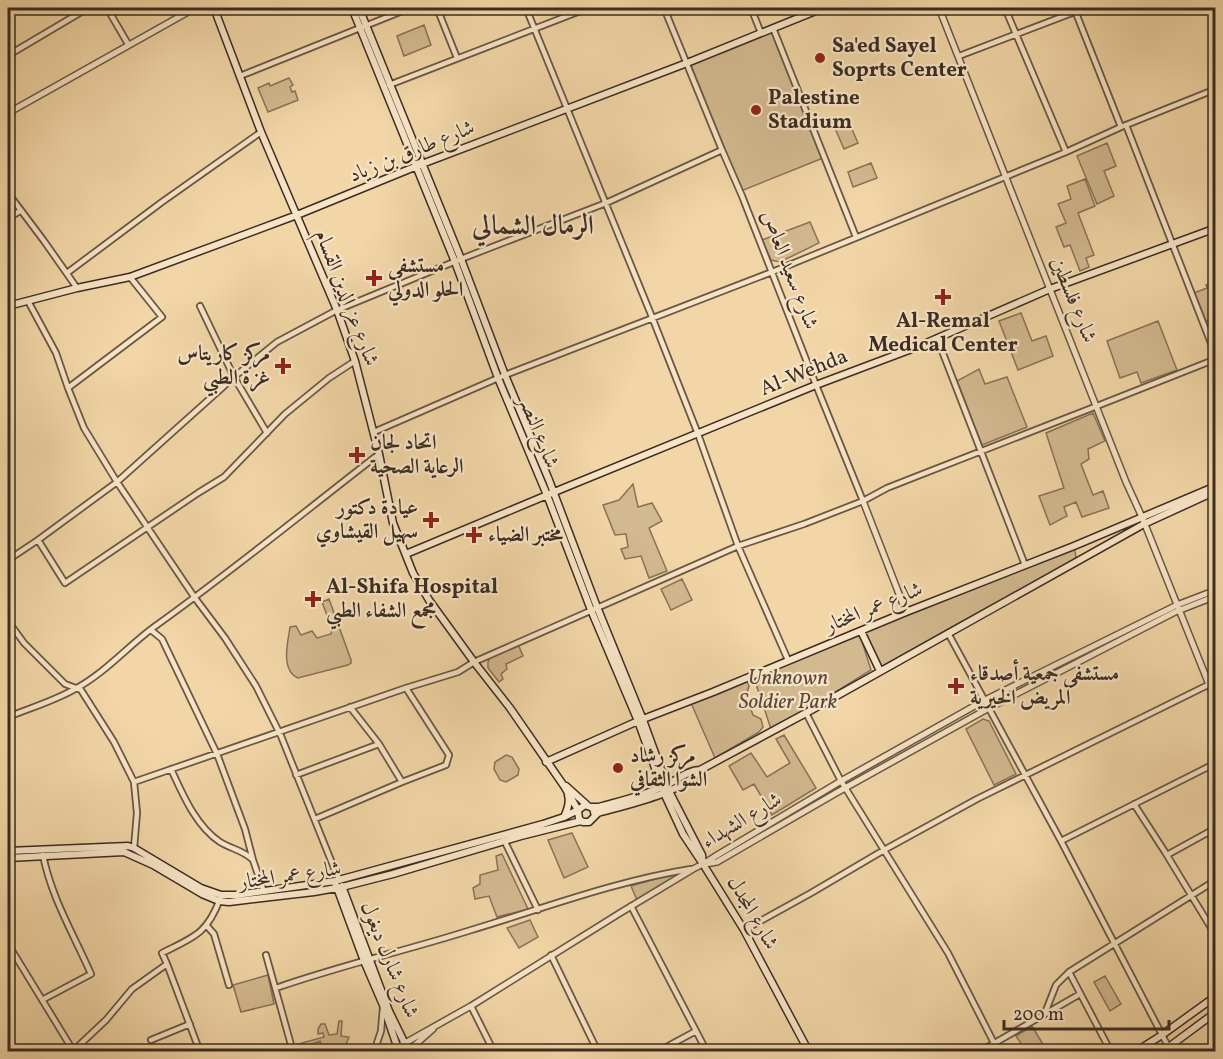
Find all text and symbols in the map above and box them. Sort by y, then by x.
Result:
place label: Sa'ed Sayel Soprts Center [832,32,967,85]
marker: Sa'ed Sayel Soprts Center [813,51,827,65]
place label: Palestine Stadium [768,84,860,137]
marker: Palestine Stadium [749,103,763,117]
street label: شارع طارق بن زياد [345,114,480,192]
street label: شارع سعيد العاص [751,206,825,335]
district label: الرمال الشمالي [471,208,594,247]
street label: شارع عز الدين القسام [305,226,385,371]
place label: مستشفى الحلو الدولي [387,252,463,307]
street label: شارع فلسطين [1041,253,1103,348]
marker: مستشفى الحلو الدولي [365,269,383,287]
marker: Al-Remal Medical Center [934,288,952,306]
place label: Al-Remal Medical Center [868,307,1018,360]
place label: مركز كاريتاس غزة الطبي [177,340,270,397]
street label: Al-Wehda [756,342,852,404]
marker: مركز كاريتاس غزة الطبي [274,357,292,375]
street label: شارع النصر [508,389,566,474]
place label: اتحاد لجان الرعاية الصحية [370,429,464,482]
marker: اتحاد لجان الرعاية الصحية [348,446,366,464]
place label: عيادة دكتور سهيل القيشاوي [316,494,418,548]
marker: عيادة دكتور سهيل القيشاوي [422,511,440,529]
place label: مختبر الضياء [488,521,564,550]
marker: مختبر الضياء [465,526,483,544]
place label: Al-Shifa Hospital مجمع الشفاء الطبي [326,573,498,630]
street label: شارع عمر المختار [819,575,928,643]
marker: Al-Shifa Hospital مجمع الشفاء الطبي [304,590,322,608]
place label: مستشفى جمعية أصدقاء المريض الخيرية [970,659,1119,713]
park label: Unknown Soldier Park [739,664,838,717]
marker: مستشفى جمعية أصدقاء المريض الخيرية [947,677,965,695]
place label: مركز رشاد الشوا الثقافي [629,742,707,797]
marker: مركز رشاد الشوا الثقافي [611,761,625,775]
street label: شارع الشهداء [696,786,789,858]
street label: شارع عمر المختار [235,854,343,900]
street label: شارع المجدل [717,871,785,956]
street label: شارع شارل ديغول [351,897,426,1024]
scale bar [1004,993,1169,1031]
text: 200 m [1013,1003,1064,1028]

